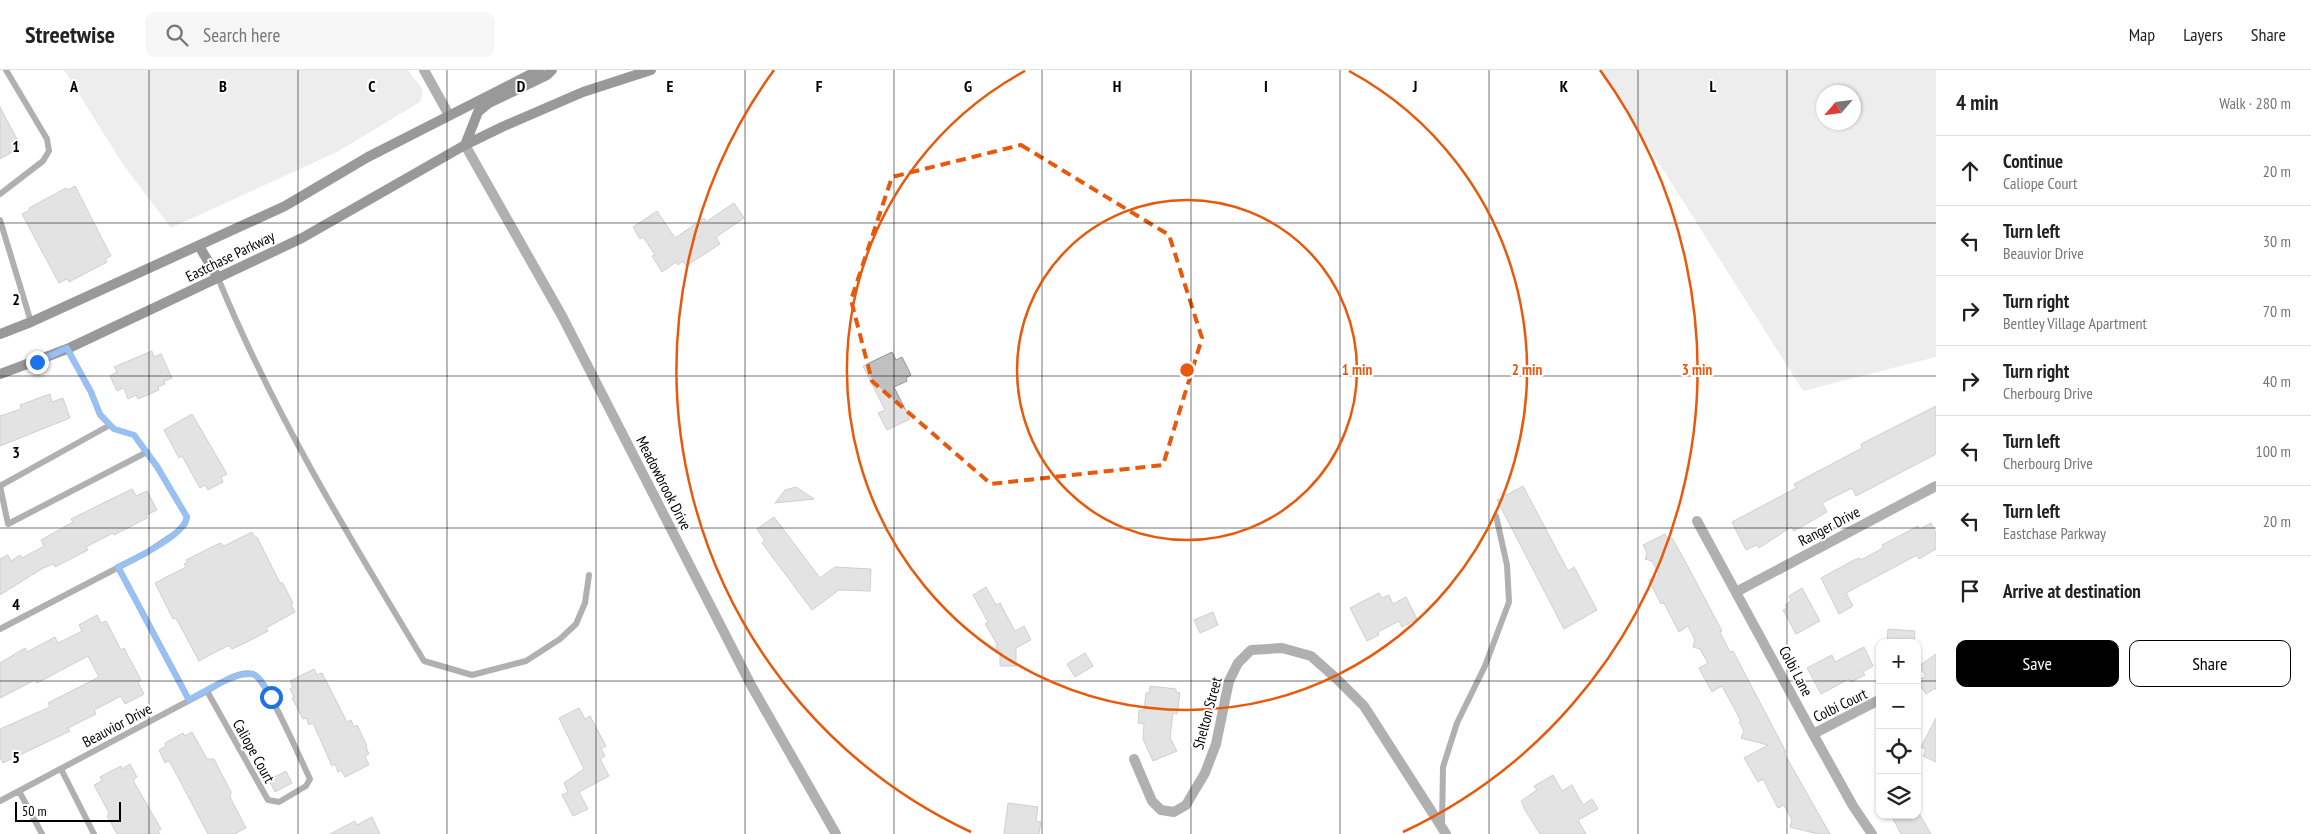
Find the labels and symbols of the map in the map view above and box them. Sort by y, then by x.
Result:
text: A [69,76,79,96]
text: B [219,76,227,96]
text: C [368,76,376,96]
text: D [517,76,526,96]
text: E [667,76,674,96]
text: F [816,76,823,96]
text: G [964,76,972,96]
text: H [1113,76,1121,96]
text: I [1264,76,1268,96]
text: J [1412,76,1417,96]
text: K [1560,76,1569,96]
text: L [1710,76,1717,96]
north arrow [1816,85,1861,130]
text: 1 [12,136,20,156]
street label: Eastchase Parkway [182,226,278,286]
text: 2 [12,289,20,309]
route end [26,351,49,374]
text: 1 min [1342,360,1372,379]
text: 2 min [1512,360,1542,379]
text: 3 min [1682,360,1712,379]
centre of rings [1178,361,1196,379]
street label: Meadowbrook Drive [632,433,696,533]
text: 3 [12,442,20,462]
street label: Ranger Drive [1795,502,1863,550]
text: 4 [12,594,20,614]
street label: Colbi Lane [1775,643,1817,699]
street label: Shelton Street [1188,675,1226,751]
street label: Colbi Court [1810,684,1870,726]
route start [260,686,283,709]
street label: Beauvior Drive [79,699,155,751]
street label: Caliope Court [229,716,279,786]
text: 5 [12,747,20,767]
scale bar [15,799,121,822]

